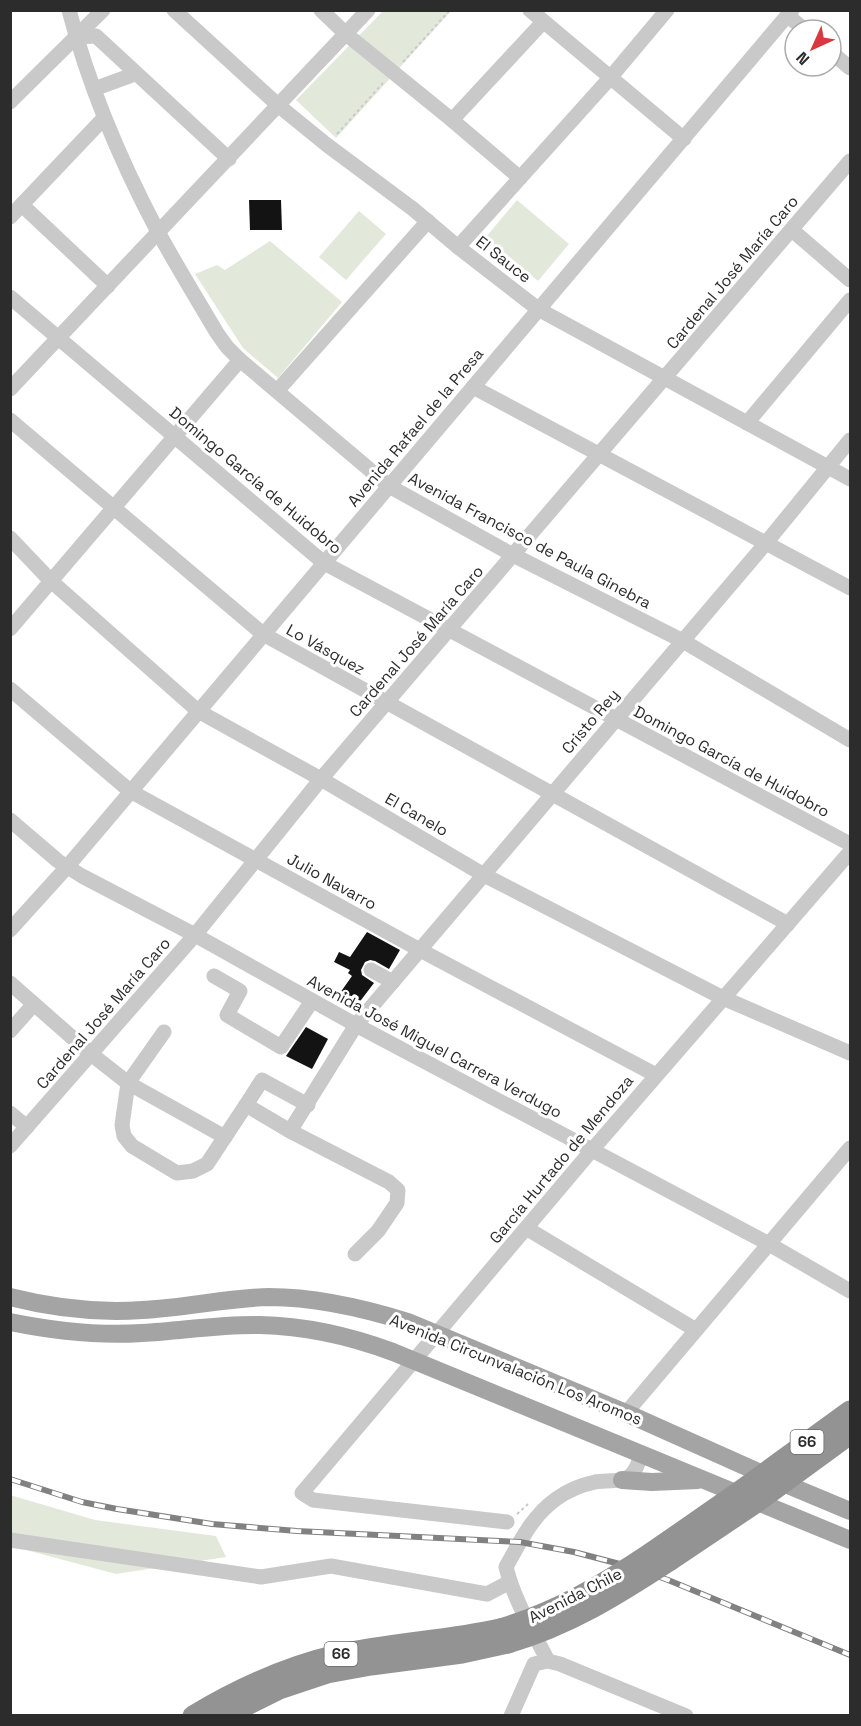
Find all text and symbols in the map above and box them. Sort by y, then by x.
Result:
north arrow [783,18,843,78]
text: N [792,47,814,69]
street label: Cardenal José María Caro [662,191,803,354]
street label: El Sauce [472,231,536,288]
street label: Avenida Rafael de la Presa [343,344,488,511]
street label: Domingo García de Huidobro [165,402,346,559]
street label: Avenida Francisco de Paula Ginebra [405,467,655,614]
street label: Cardenal José María Caro [345,561,488,722]
street label: Lo Vásquez [283,619,369,680]
street label: Cristo Rey [557,684,624,758]
street label: Domingo García de Huidobro [630,701,833,822]
street label: El Canelo [381,788,452,841]
street label: Julio Navarro [283,848,380,915]
street label: Cardenal José María Caro [32,933,175,1094]
street label: Avenida José Miguel Carrera Verdugo [304,970,566,1123]
street label: García Hurtado de Mendoza [485,1071,638,1248]
street label: Avenida Circunvalación Los Aromos [387,1309,645,1430]
road number: 66 [790,1430,824,1454]
street label: Avenida Chile [525,1563,626,1628]
road number: 66 [324,1642,358,1666]

